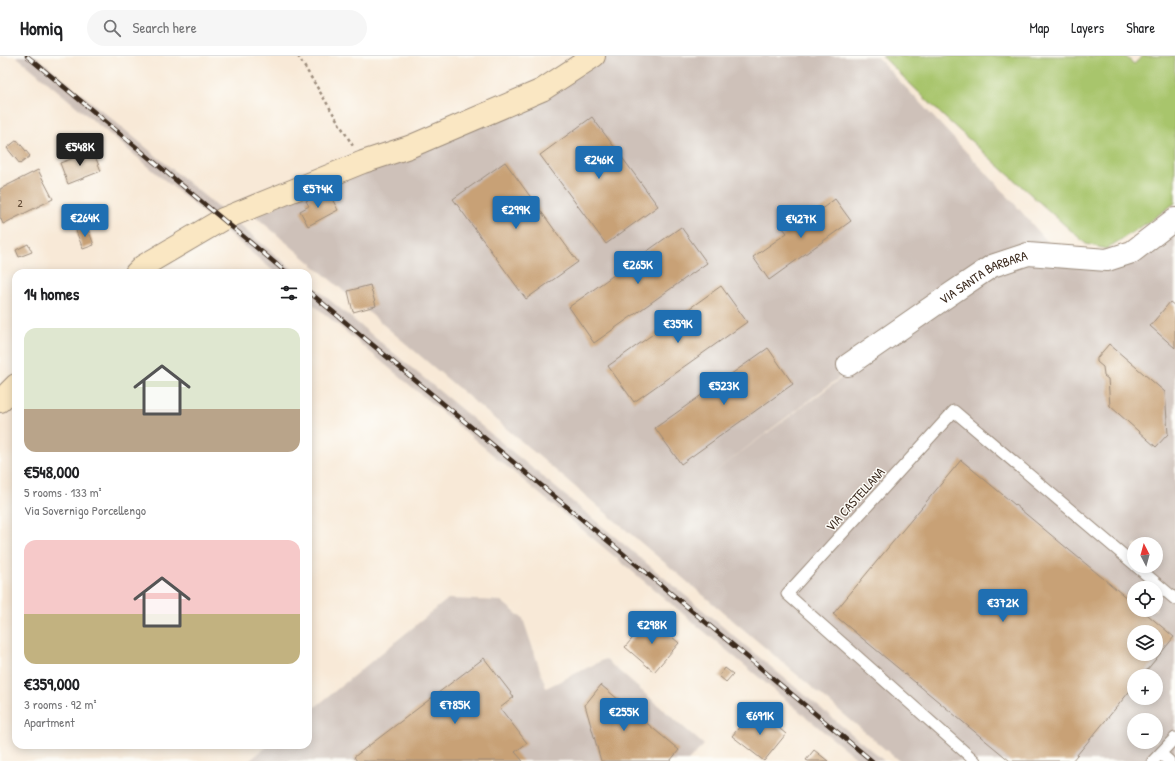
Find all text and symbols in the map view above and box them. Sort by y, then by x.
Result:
search box [87,10,367,46]
text: Homiq [20,15,63,41]
icon: search [101,17,123,39]
text: Search here [133,17,197,38]
text: Map [1029,18,1049,37]
text: Layers [1071,18,1104,37]
text: Share [1126,18,1155,37]
pin: €548K [52,133,108,167]
text: €548K [65,137,95,155]
pin: €246K [571,146,627,180]
text: €246K [584,150,614,168]
pin: €574K [290,175,346,209]
text: €574K [303,179,333,197]
house number: 2 [17,196,23,210]
pin: €299K [488,196,544,230]
text: €299K [502,200,530,218]
pin: €264K [57,204,113,238]
pin: €427K [773,205,829,239]
text: €264K [70,208,100,226]
text: €427K [786,209,816,227]
street label: VIA SANTA BARBARA [936,246,1030,308]
pin: €265K [610,251,666,285]
text: €265K [623,255,653,273]
text: 14 homes [24,282,79,305]
icon: filters [278,282,300,304]
pin: €359K [650,310,706,344]
text: €359K [663,314,693,332]
icon: home [126,354,198,426]
pin: €523K [696,372,752,406]
text: €523K [709,376,739,394]
text: €548,000 [24,460,79,483]
street label: VIA CASTELLANA [821,463,889,535]
text: 5 rooms · 133 m² [24,483,102,501]
text: Via Sovernigo Porcellengo [24,501,146,519]
north arrow [1127,537,1163,573]
map controls [1127,537,1163,749]
icon: home [126,566,198,638]
button: locate [1127,581,1163,617]
pin: €372K [975,589,1031,623]
text: €372K [987,593,1019,611]
pin: €298K [624,611,680,645]
text: €298K [637,615,667,633]
button: layers [1127,625,1163,661]
button: + [1127,669,1163,705]
text: €359,000 [24,672,80,695]
pin: €785K [427,691,483,725]
text: 3 rooms · 92 m² [24,695,96,713]
text: €785K [440,695,470,713]
pin: €255K [596,698,652,732]
text: €255K [609,702,639,720]
pin: €691K [732,702,788,736]
text: €691K [746,706,774,724]
text: Apartment [24,713,75,731]
button: − [1127,713,1163,749]

